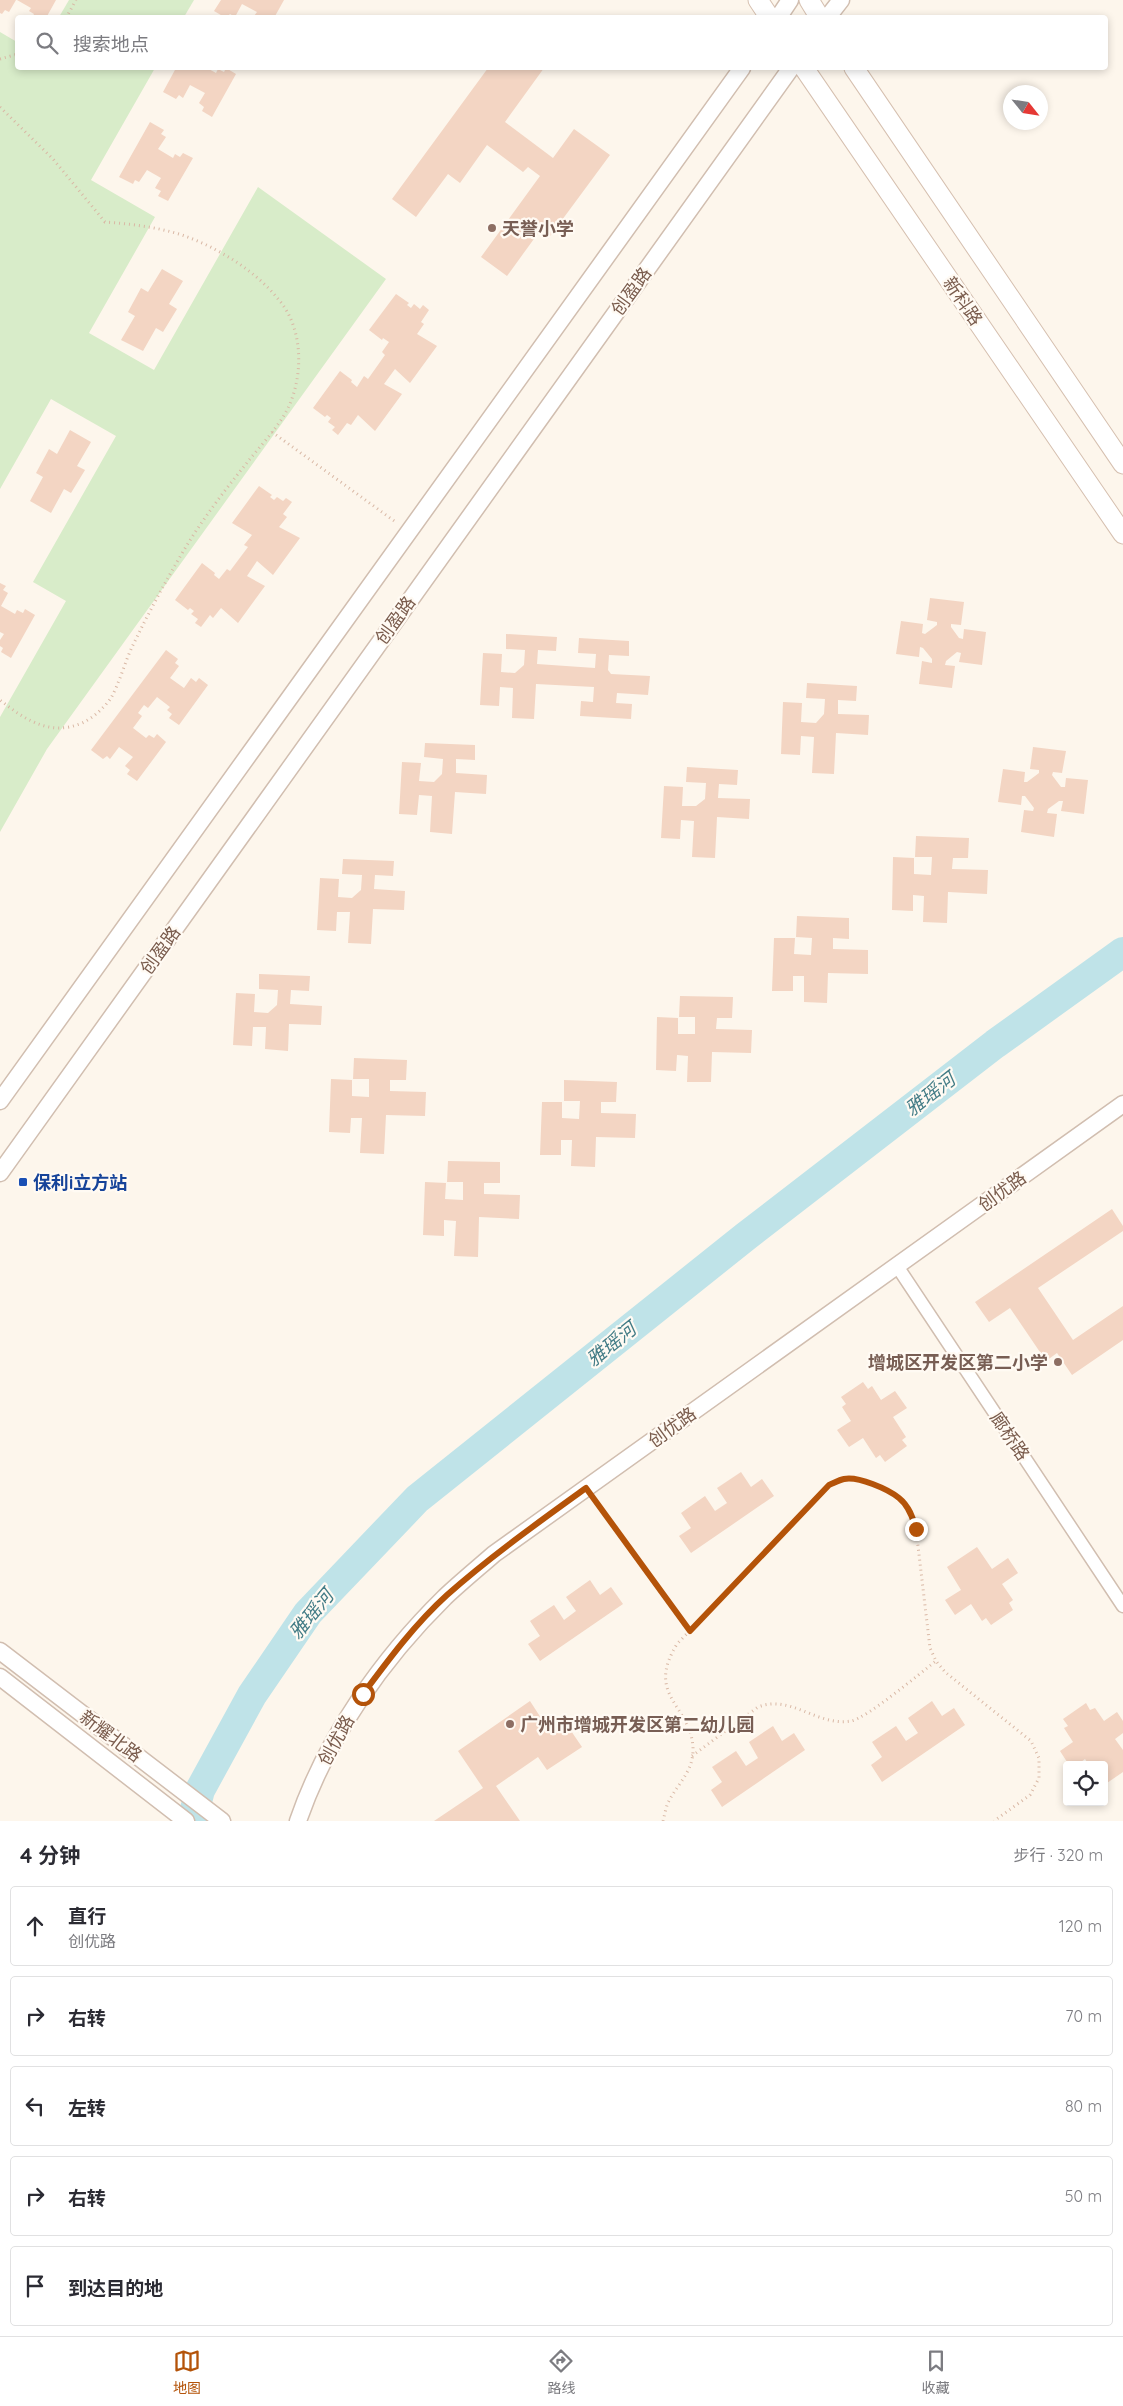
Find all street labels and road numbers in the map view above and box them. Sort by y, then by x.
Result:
street label: 创盈路 [606,262,656,320]
street label: 新科路 [938,272,988,330]
street label: 创盈路 [370,591,420,649]
street label: 创盈路 [135,921,185,979]
street label: 创优路 [973,1166,1031,1216]
street label: 创优路 [643,1402,701,1452]
street label: 廊桥路 [985,1407,1035,1465]
street label: 新耀北路 [75,1705,147,1767]
street label: 创优路 [313,1711,359,1769]

